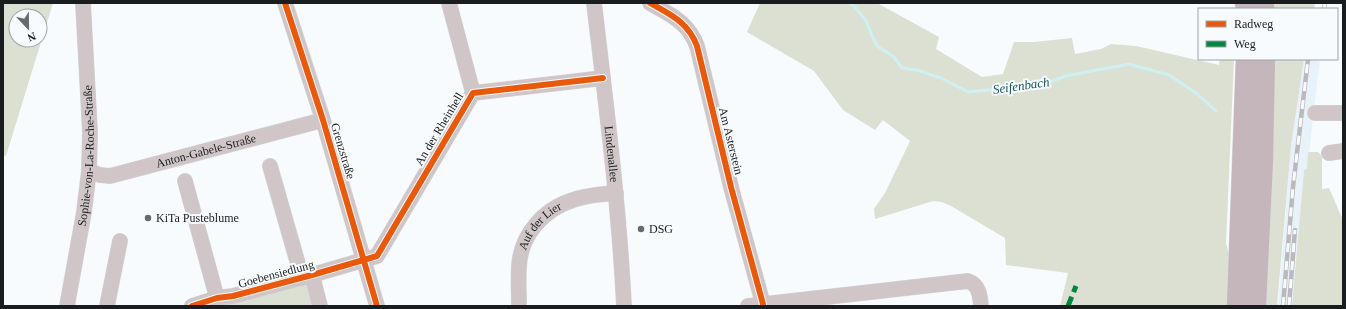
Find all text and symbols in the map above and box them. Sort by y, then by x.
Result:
north arrow [8,8,48,48]
legend [1198,8,1338,60]
text: Radweg [1234,17,1273,31]
text: N [26,30,38,44]
text: Weg [1234,37,1256,51]
water label: Seifenbach [992,74,1050,97]
street label: Sophie-von-La-Roche-Straße [75,85,97,227]
street label: An der Rheinhell [412,89,467,168]
street label: Am Asterstein [716,106,746,176]
street label: Grenzstraße [328,121,358,181]
street label: Lindenallee [602,125,621,183]
street label: Anton-Gabele-Straße [155,131,257,171]
street label: Auf der Lier [515,199,564,252]
place label: KiTa Pusteblume [156,211,239,225]
marker: KiTa Pusteblume [143,213,153,223]
place label: DSG [649,222,673,236]
marker: DSG [636,224,646,234]
street label: Goebensiedlung [237,257,315,291]

